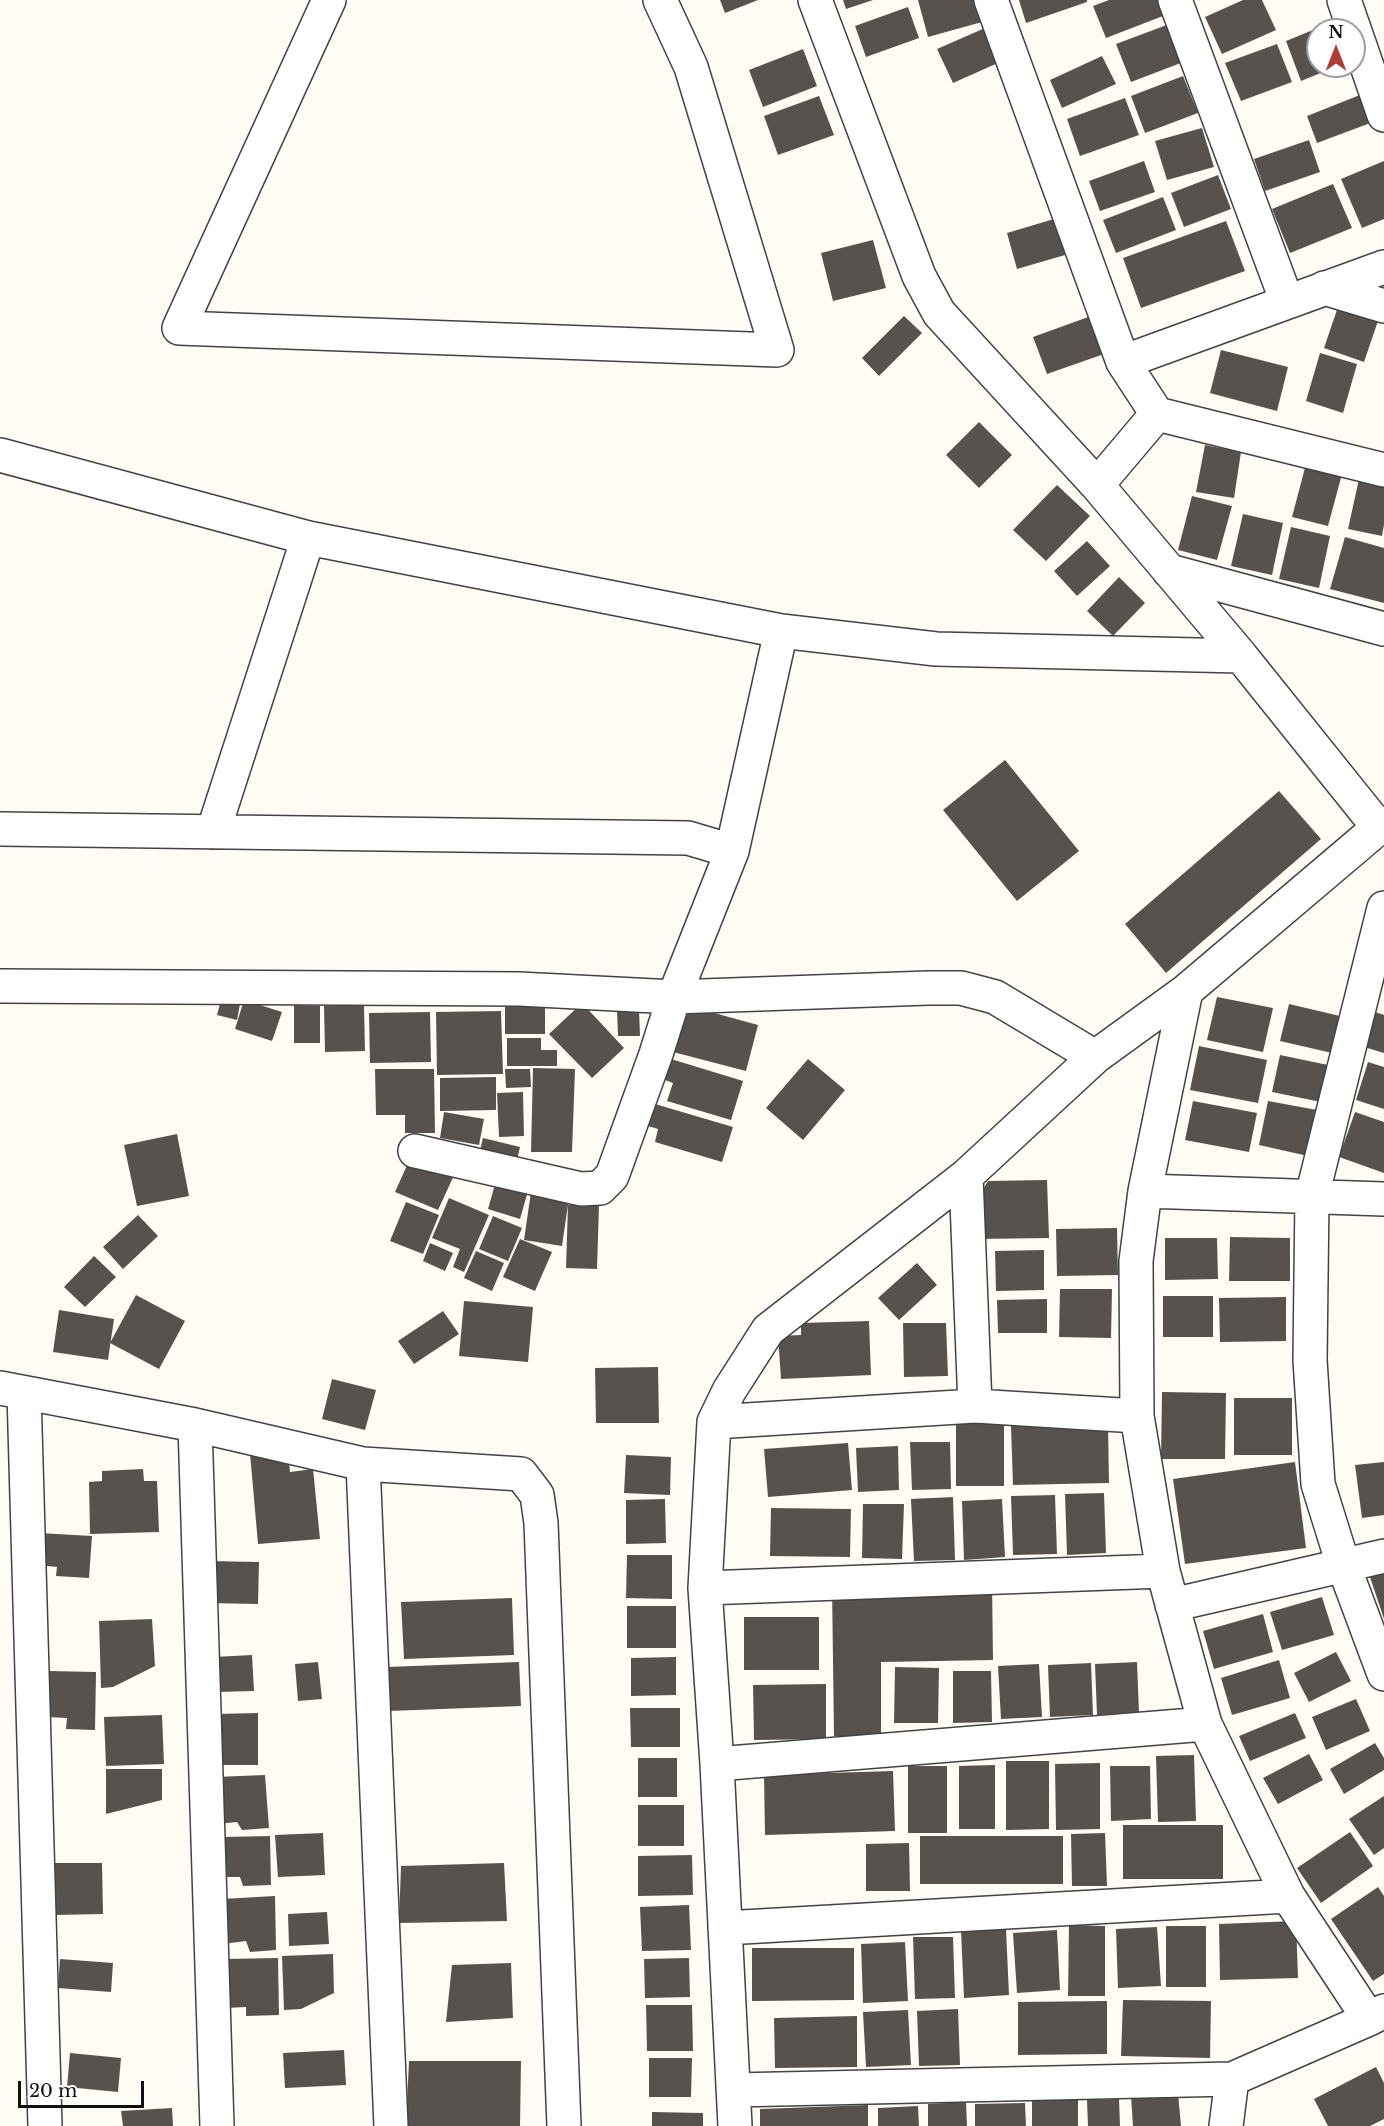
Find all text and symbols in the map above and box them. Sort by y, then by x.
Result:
north arrow [1306,18,1366,78]
text: N [1328,22,1344,42]
scale bar [21,2069,147,2107]
text: 20 m [29,2080,77,2102]

